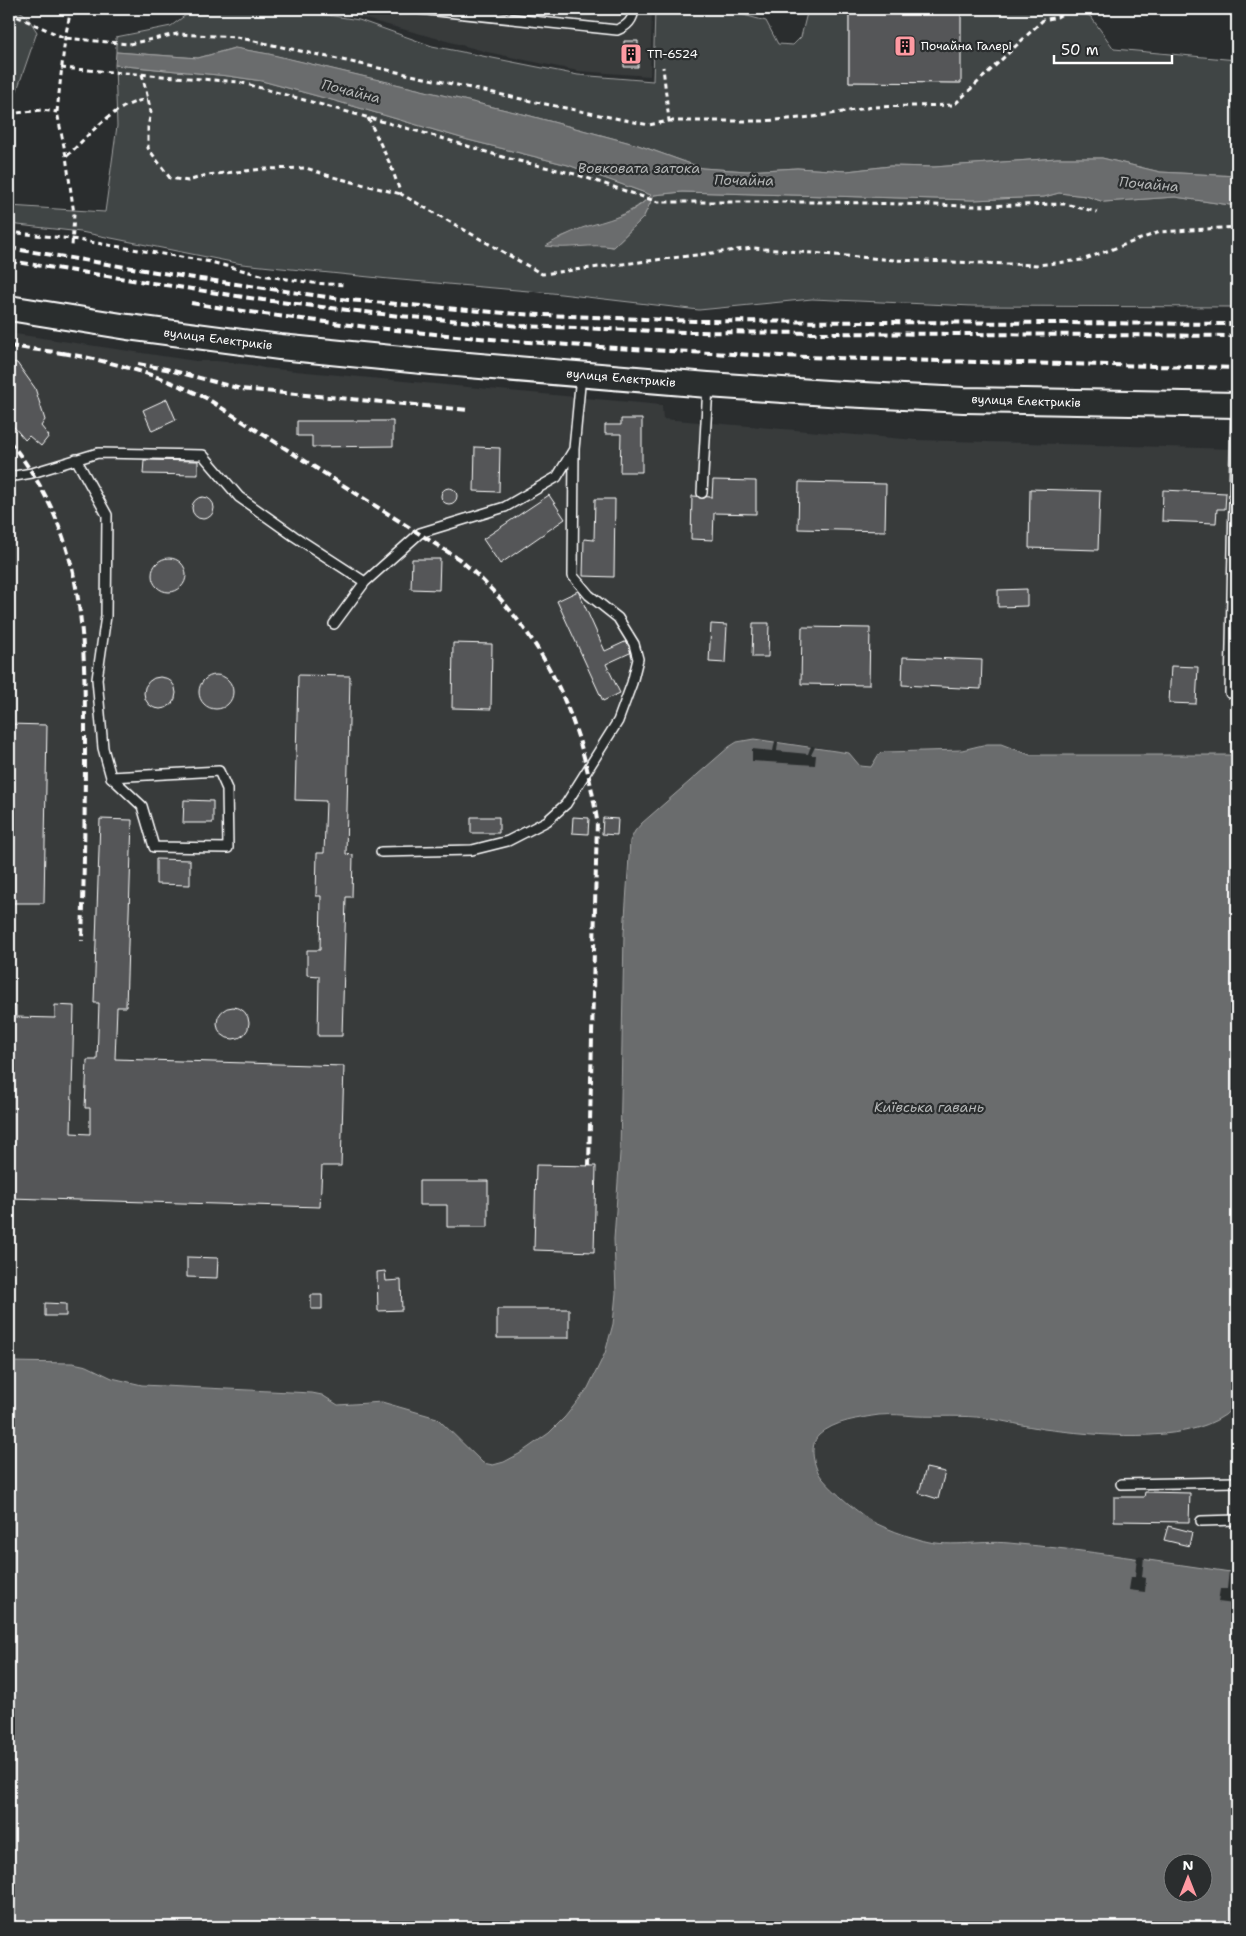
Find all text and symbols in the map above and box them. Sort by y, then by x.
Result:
scale bar [1054,32,1171,64]
building icon: Почайна Галері [893,34,917,58]
place label: Почайна Галері [921,38,1012,54]
text: 50 m [1061,40,1099,60]
building icon: ТП-6524 [619,42,643,66]
place label: ТП-6524 [647,46,698,62]
water label: Почайна [320,75,382,107]
water label: Вовковата затока [578,159,700,177]
water label: Почайна [714,170,774,190]
water label: Почайна [1118,172,1180,196]
street label: вулиця Електриків [163,324,273,354]
street label: вулиця Електриків [566,365,676,391]
street label: вулиця Електриків [971,391,1081,411]
water label: Київська гавань [874,1098,984,1116]
north arrow [1164,1854,1214,1904]
text: N [1182,1856,1194,1874]

